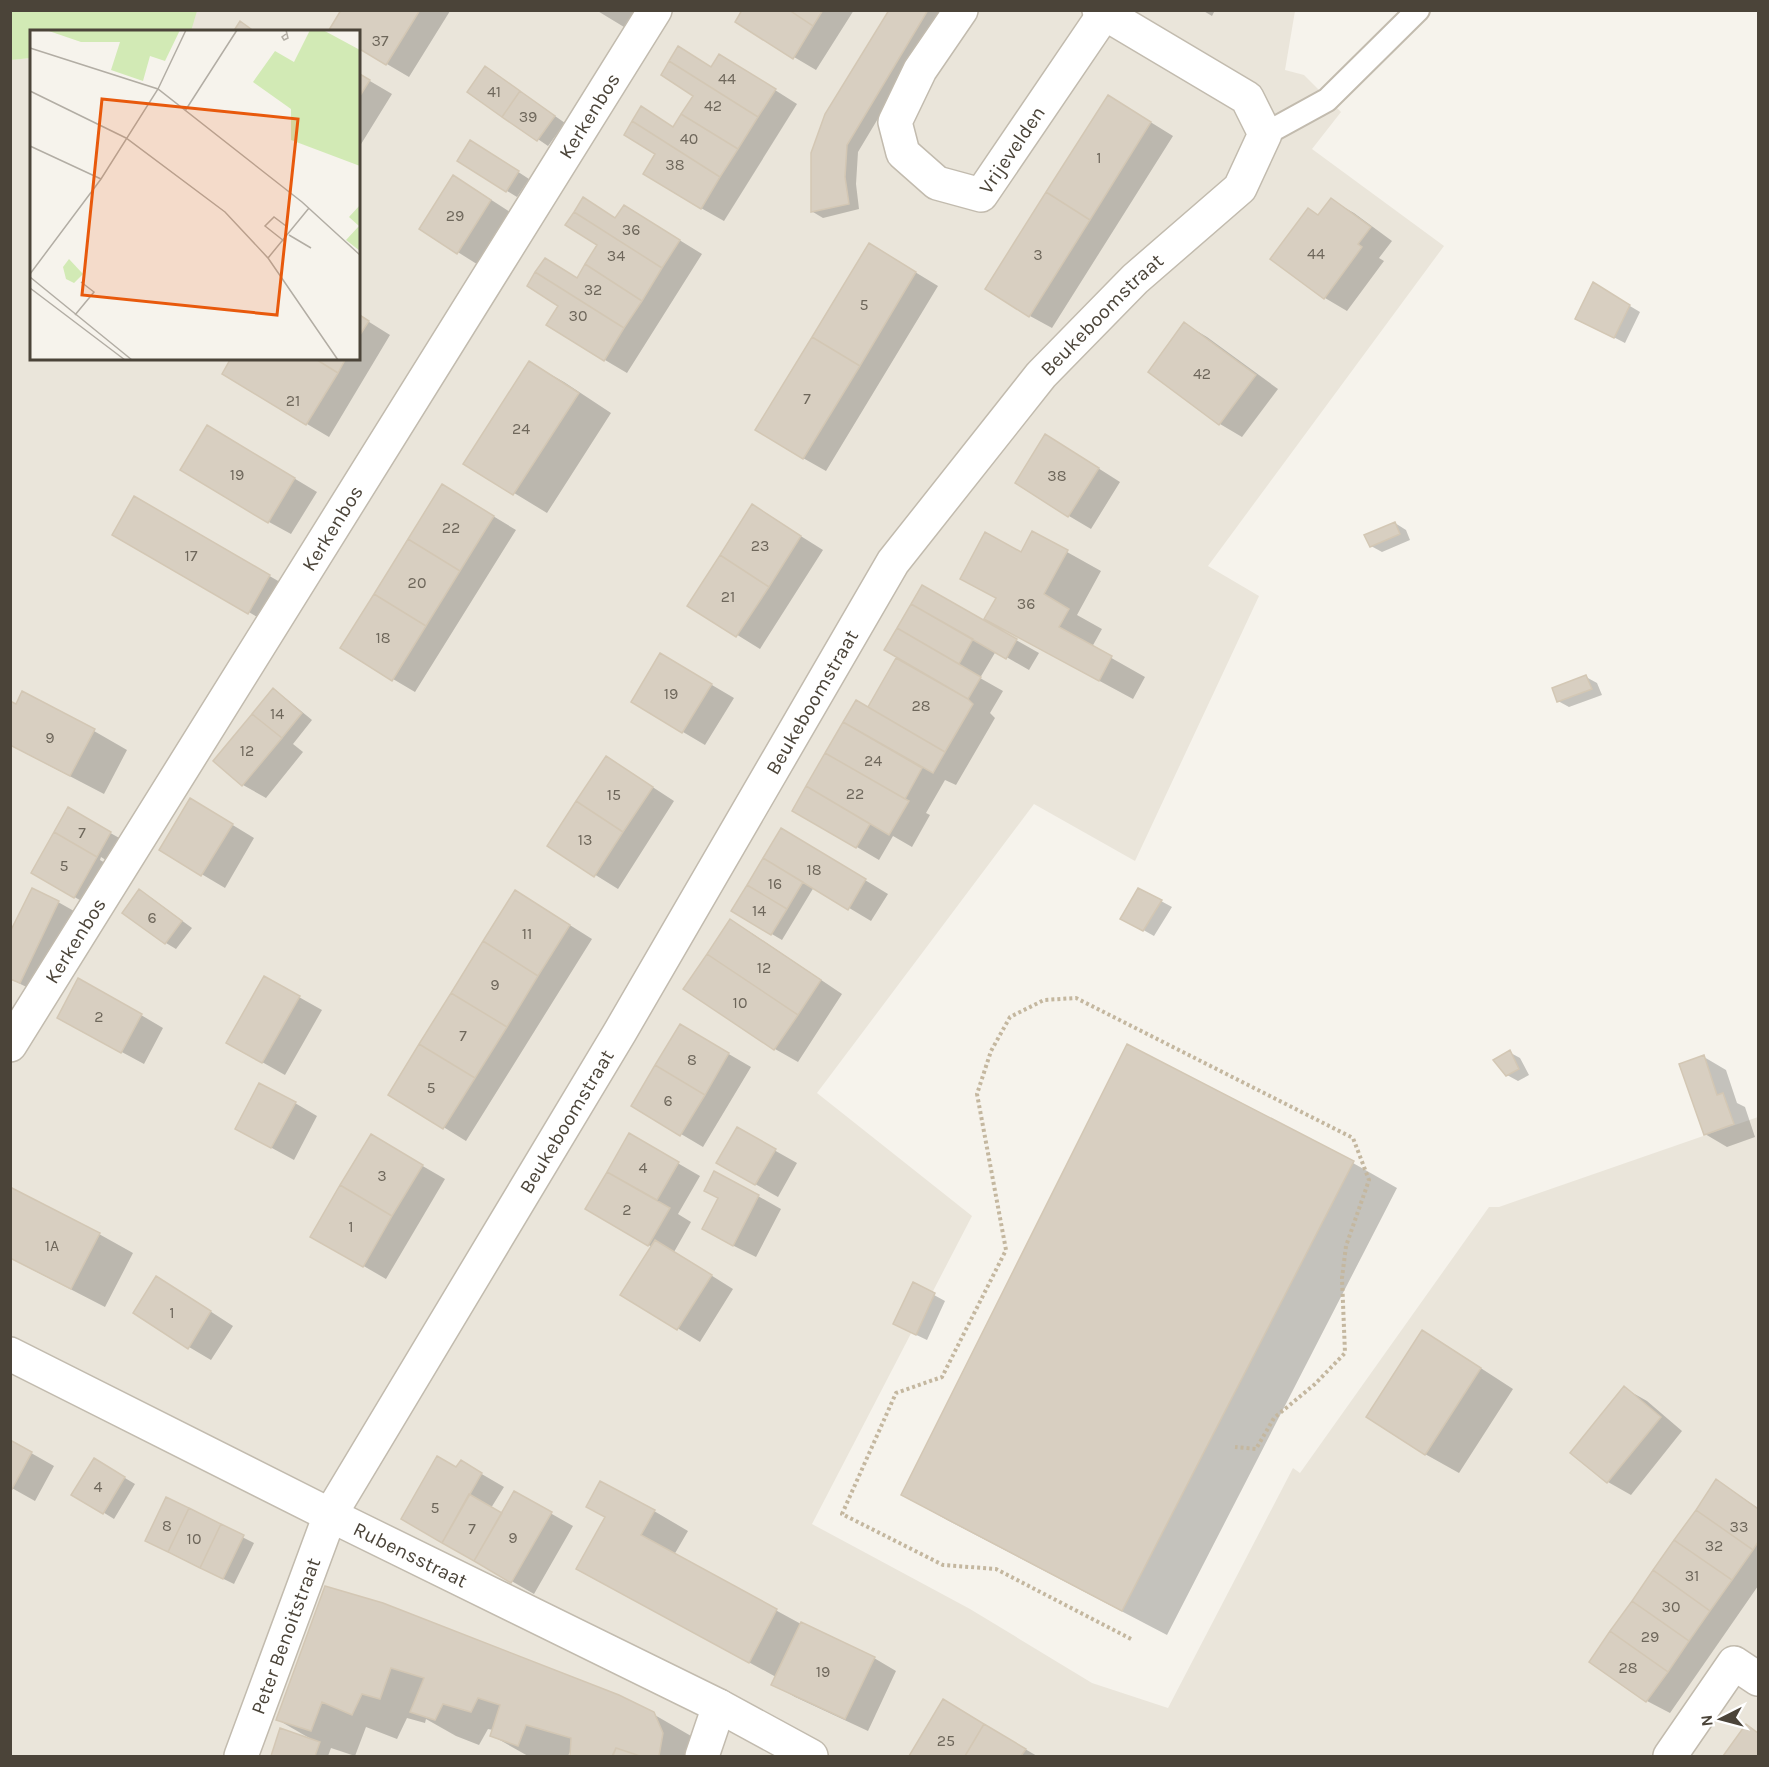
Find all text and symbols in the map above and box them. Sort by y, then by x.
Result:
inset map [30,30,360,360]
house number: 37 [372,31,389,50]
street label: Kerkenbos [554,69,624,163]
house number: 44 [718,69,736,88]
house number: 41 [487,82,501,101]
house number: 42 [704,96,722,115]
street label: Vrijevelden [974,102,1050,198]
house number: 39 [519,107,537,126]
house number: 40 [680,129,698,148]
house number: 1 [1096,148,1102,167]
house number: 38 [665,155,685,174]
house number: 29 [446,206,464,225]
house number: 36 [622,220,640,239]
house number: 44 [1307,244,1325,263]
house number: 3 [1033,245,1043,264]
house number: 34 [607,246,625,265]
street label: Beukeboomstraat [1035,248,1168,380]
house number: 32 [584,280,602,299]
house number: 5 [859,295,869,314]
house number: 30 [569,306,587,325]
house number: 42 [1193,364,1211,383]
house number: 7 [803,389,811,408]
house number: 21 [286,391,300,410]
house number: 24 [512,419,530,438]
house number: 19 [230,465,244,484]
house number: 38 [1047,466,1067,485]
street label: Kerkenbos [297,481,367,575]
house number: 22 [442,518,460,537]
house number: 23 [751,536,769,555]
house number: 17 [185,546,198,565]
house number: 20 [408,573,426,592]
house number: 21 [721,587,735,606]
house number: 36 [1017,594,1035,613]
street label: Beukeboomstraat [761,625,863,778]
house number: 18 [375,628,391,647]
house number: 19 [664,684,678,703]
house number: 28 [911,696,931,715]
house number: 14 [270,704,284,723]
house number: 9 [45,728,55,747]
house number: 12 [240,741,254,760]
house number: 24 [864,751,882,770]
house number: 22 [846,784,864,803]
house number: 15 [607,785,621,804]
house number: 7 [78,823,86,842]
house number: 13 [578,830,592,849]
house number: 5 [59,856,69,875]
house number: 18 [806,860,822,879]
house number: 16 [768,874,782,893]
street label: Kerkenbos [40,894,110,988]
house number: 14 [752,901,766,920]
house number: 6 [147,908,157,927]
house number: 11 [522,924,532,943]
house number: 12 [757,958,771,977]
house number: 9 [490,975,500,994]
house number: 10 [733,993,747,1012]
house number: 2 [94,1007,104,1026]
house number: 7 [459,1026,467,1045]
street label: Beukeboomstraat [514,1045,619,1197]
house number: 8 [687,1050,697,1069]
house number: 5 [426,1078,436,1097]
house number: 6 [663,1091,673,1110]
house number: 4 [639,1158,648,1177]
house number: 3 [377,1166,387,1185]
house number: 2 [622,1200,632,1219]
house number: 1 [348,1217,354,1236]
house number: 1A [45,1236,59,1255]
house number: 1 [169,1303,175,1322]
house number: 4 [94,1477,103,1496]
house number: 5 [430,1498,440,1517]
house number: 8 [162,1516,172,1535]
street label: Rubensstraat [350,1517,472,1592]
house number: 33 [1730,1517,1748,1536]
house number: 7 [468,1519,476,1538]
house number: 9 [508,1528,518,1547]
house number: 10 [187,1529,201,1548]
house number: 32 [1705,1536,1723,1555]
street label: Peter Benoitstraat [246,1554,325,1717]
house number: 31 [1685,1566,1699,1585]
house number: 30 [1662,1597,1680,1616]
house number: 29 [1641,1627,1659,1646]
house number: 28 [1618,1658,1638,1677]
house number: 19 [816,1662,830,1681]
north arrow [1691,1689,1751,1749]
text: N [1697,1714,1717,1727]
house number: 25 [937,1731,955,1750]

